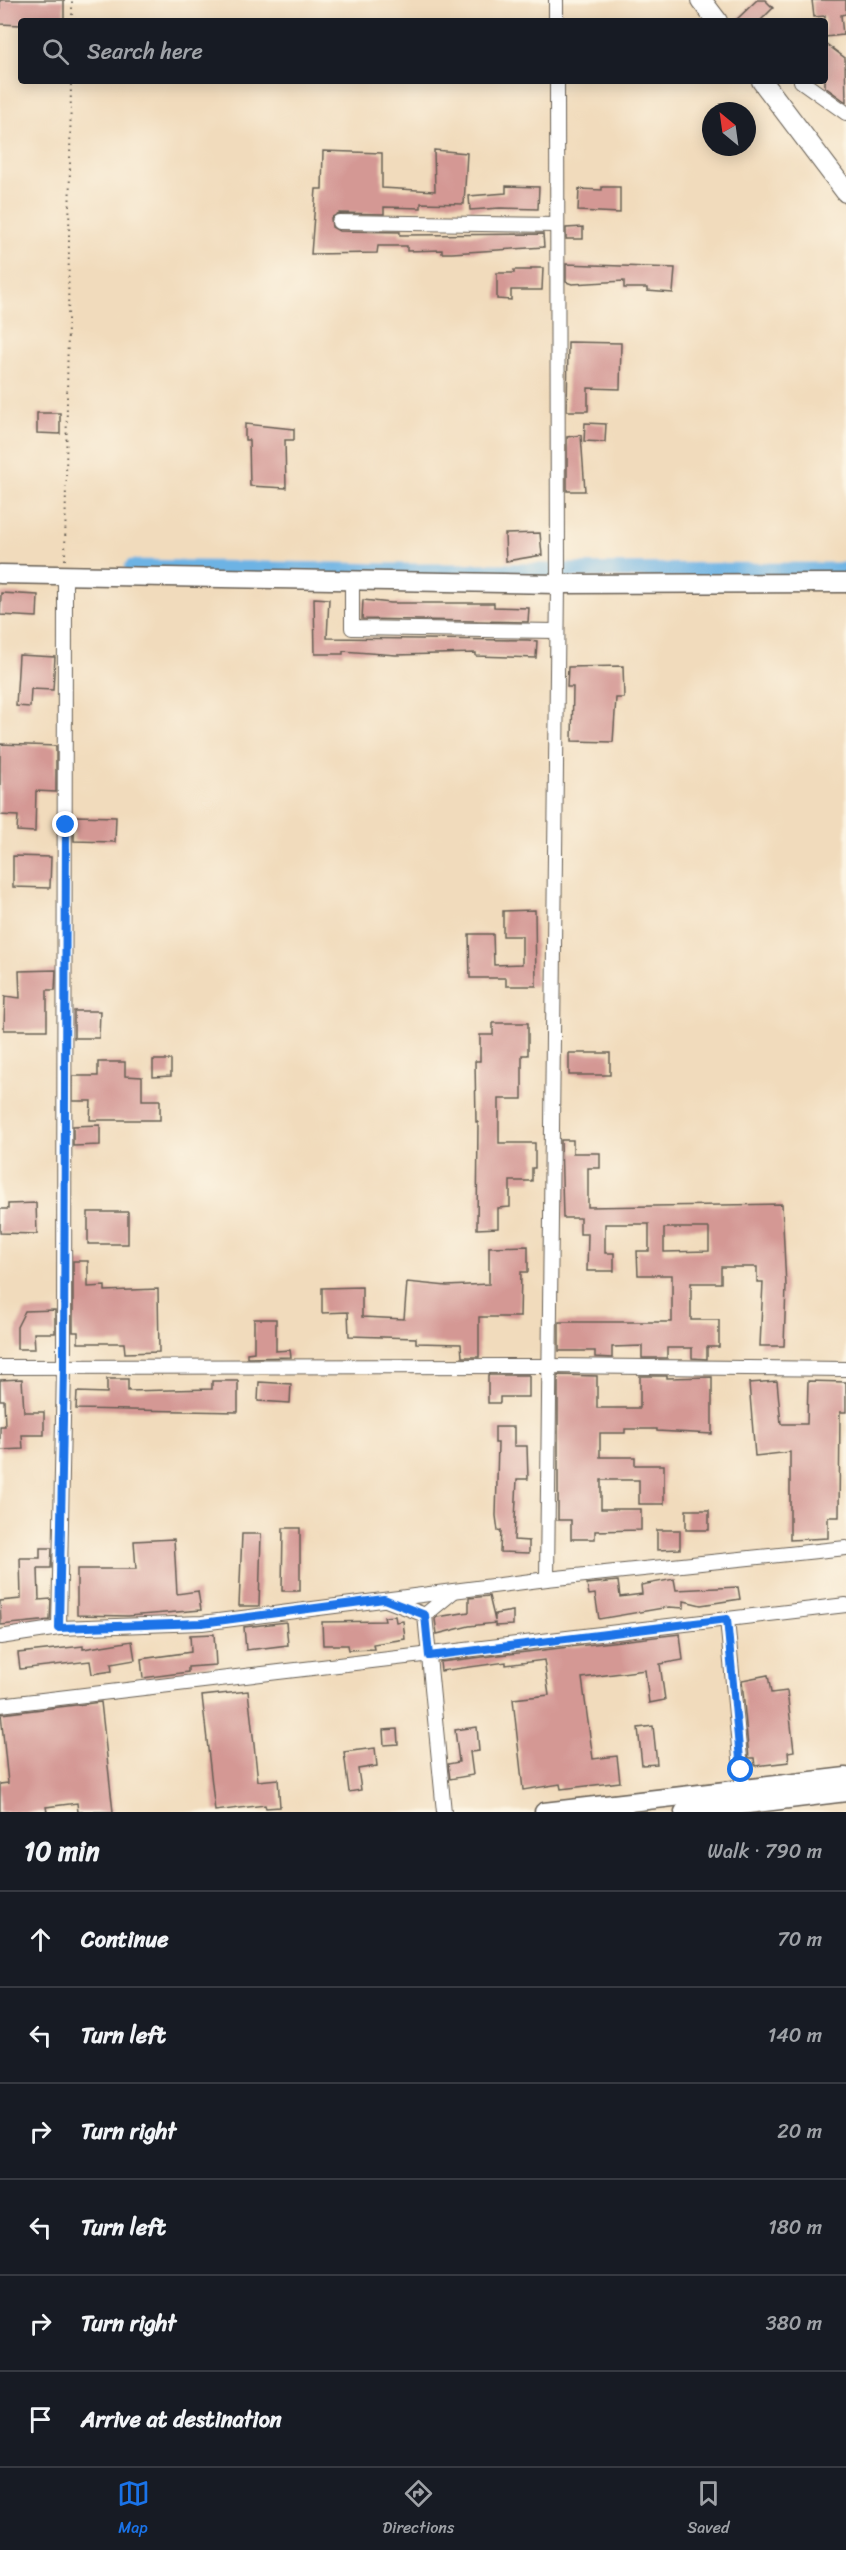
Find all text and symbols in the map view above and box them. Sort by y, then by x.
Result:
search box [18,18,828,84]
text: Search here [87,32,203,71]
icon: search [39,35,72,68]
north arrow [702,102,756,156]
route end [52,811,78,837]
route start [727,1756,753,1782]
text: 10 min [24,1828,100,1874]
text: Walk · 790 m [708,1834,822,1869]
text: Continue [81,1920,169,1959]
text: 70 m [777,1922,822,1957]
icon: ahead [24,1923,57,1956]
text: Turn left [81,2016,166,2055]
text: 140 m [768,2018,822,2053]
icon: left [24,2019,57,2052]
text: Turn right [81,2112,176,2151]
text: 20 m [777,2114,822,2149]
icon: right [24,2115,57,2148]
text: Turn left [81,2208,166,2247]
text: 180 m [768,2210,822,2245]
icon: left [24,2211,57,2244]
text: Turn right [81,2304,176,2343]
text: 380 m [766,2306,822,2341]
icon: right [24,2307,57,2340]
text: Arrive at destination [81,2400,282,2439]
icon: arrive [24,2403,57,2436]
tab: Map [117,2477,150,2542]
tab: Directions [383,2477,454,2542]
tab: Saved [687,2477,729,2542]

